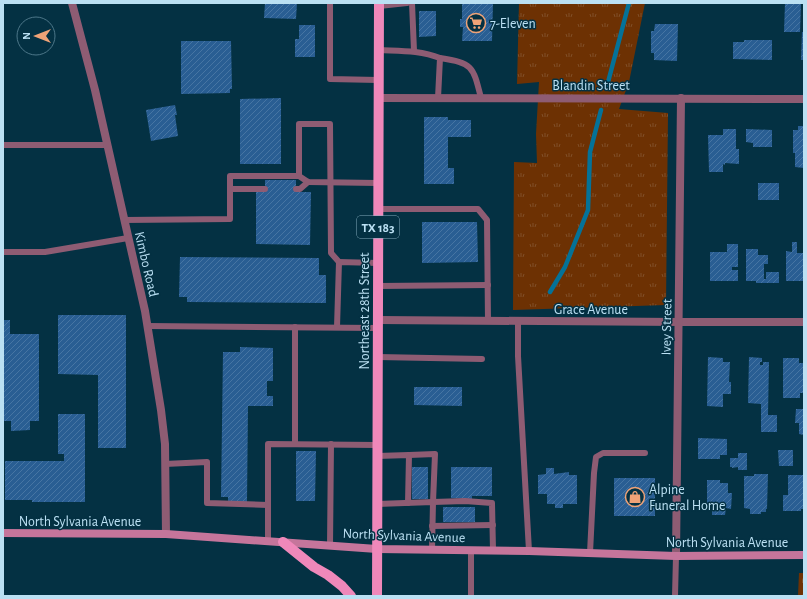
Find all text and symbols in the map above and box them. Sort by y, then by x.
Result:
supermarket icon: 7-Eleven [465,12,487,34]
north arrow [16,16,56,56]
place label: 7-Eleven [490,17,536,31]
text: N [21,32,32,40]
street label: Blandin Street [552,79,630,93]
road number: TX 183 [357,216,399,238]
street label: Kimbo Road [132,230,160,298]
street label: Northeast 28th Street [358,252,372,370]
street label: Ivey Street [660,298,675,356]
street label: Grace Avenue [554,303,628,317]
place label: Alpine Funeral Home [649,483,725,513]
shop icon: Alpine Funeral Home [624,486,646,508]
street label: North Sylvania Avenue [19,515,141,529]
street label: North Sylvania Avenue [342,527,465,545]
street label: North Sylvania Avenue [666,536,788,550]

